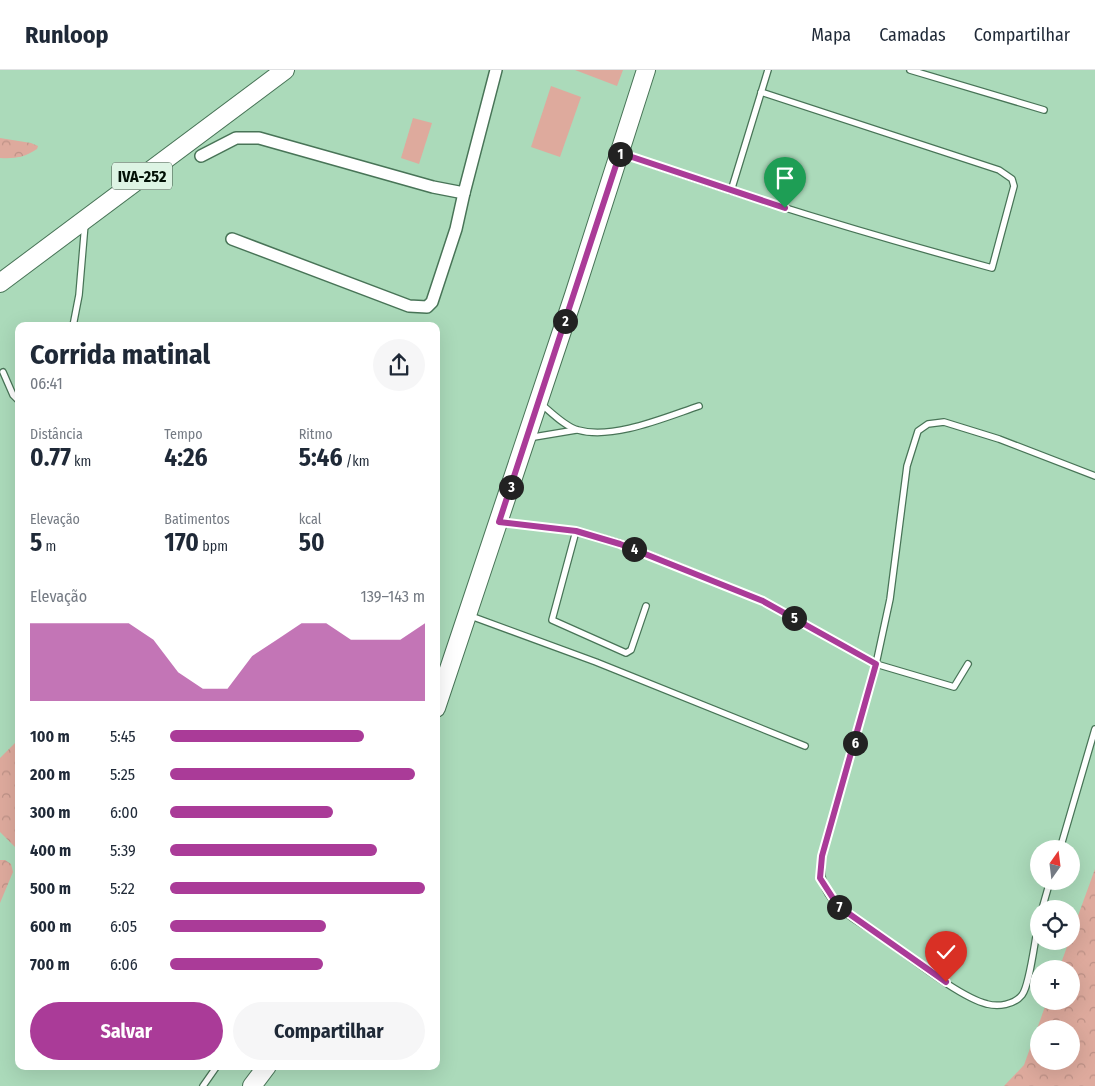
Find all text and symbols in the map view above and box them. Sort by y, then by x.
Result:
text: Runloop [25,21,109,49]
text: Mapa [811,24,851,46]
text: Camadas [879,24,946,46]
text: Compartilhar [974,24,1070,46]
pin: 1 [608,142,632,166]
text: 1 [618,146,623,163]
pin [764,157,806,208]
road number: IVA-252 [112,162,172,190]
icon: arrive [771,164,799,192]
pin: 2 [552,308,578,334]
text: 2 [562,313,569,330]
text: Corrida matinal [30,338,210,371]
button: share [373,339,425,391]
text: 06:41 [30,374,63,393]
text: Distância [30,426,83,443]
text: Tempo [164,426,203,443]
text: Ritmo [299,426,333,443]
text: 0.77 [30,443,71,473]
text: 4:26 [164,443,208,473]
text: 5:46 [299,443,342,473]
text: km [71,453,91,470]
text: /km [342,453,370,470]
pin: 3 [498,474,524,500]
text: 3 [508,479,515,496]
text: Elevação [30,511,80,528]
text: Batimentos [164,511,230,528]
text: kcal [299,511,321,528]
text: 5 [30,528,42,558]
text: 170 [164,528,199,558]
text: 50 [299,528,325,558]
pin: 4 [622,536,646,562]
text: m [42,538,56,555]
text: bpm [199,538,228,555]
text: 4 [631,541,638,558]
text: Elevação [30,587,87,606]
text: 139–143 m [360,587,425,606]
pin: 5 [782,606,806,630]
text: 5 [791,610,798,627]
text: 100 m [30,727,70,746]
text: 5:45 [110,727,136,746]
pin: 6 [842,730,868,756]
text: 6 [852,735,859,752]
text: 200 m [30,765,70,784]
text: 5:25 [110,765,135,784]
text: 300 m [30,803,71,822]
text: 6:00 [110,803,138,822]
north arrow [1030,840,1080,890]
map controls [1030,840,1080,1070]
text: 400 m [30,841,71,860]
text: 5:39 [110,841,136,860]
text: 500 m [30,879,71,898]
text: 5:22 [110,879,135,898]
pin: 7 [826,894,852,920]
text: 7 [837,899,842,916]
button: locate [1030,900,1080,950]
text: 600 m [30,917,71,936]
text: 6:05 [110,917,137,936]
pin [925,931,967,982]
icon: check [932,938,960,966]
text: 700 m [30,955,70,974]
text: 6:06 [110,955,138,974]
button: + [1030,960,1080,1010]
button: Salvar [30,1002,223,1060]
button: Compartilhar [233,1002,425,1060]
button: − [1030,1020,1080,1070]

